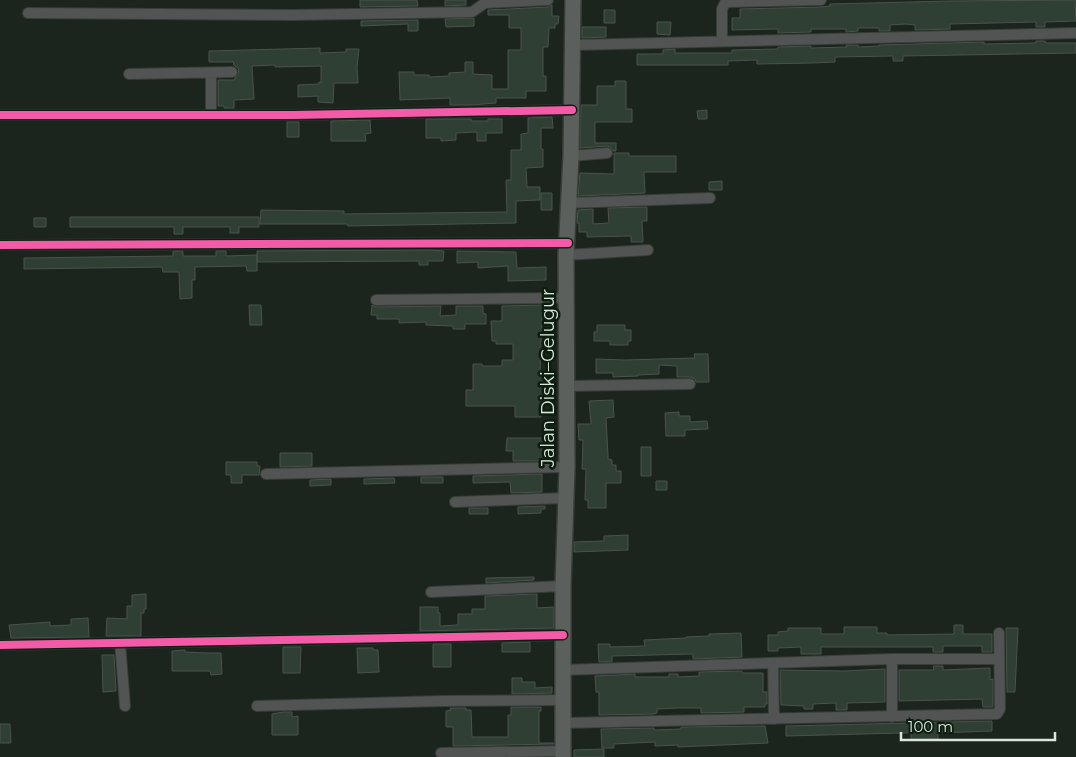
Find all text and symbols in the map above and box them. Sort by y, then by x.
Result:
street label: Jalan Diski–Gelugur [537,289,559,468]
scale bar [901,710,1055,742]
text: 100 m [908,717,953,736]

